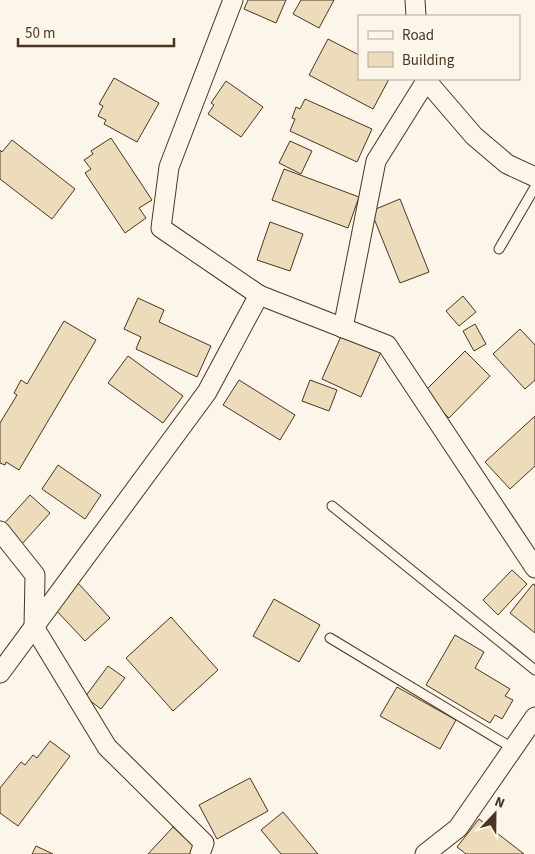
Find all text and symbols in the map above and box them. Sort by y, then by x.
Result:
scale bar [18,15,174,47]
legend [358,15,520,80]
text: 50 m [25,23,55,44]
text: Road [402,25,434,46]
text: Building [402,50,455,71]
north arrow [470,789,520,839]
text: N [491,792,508,814]

